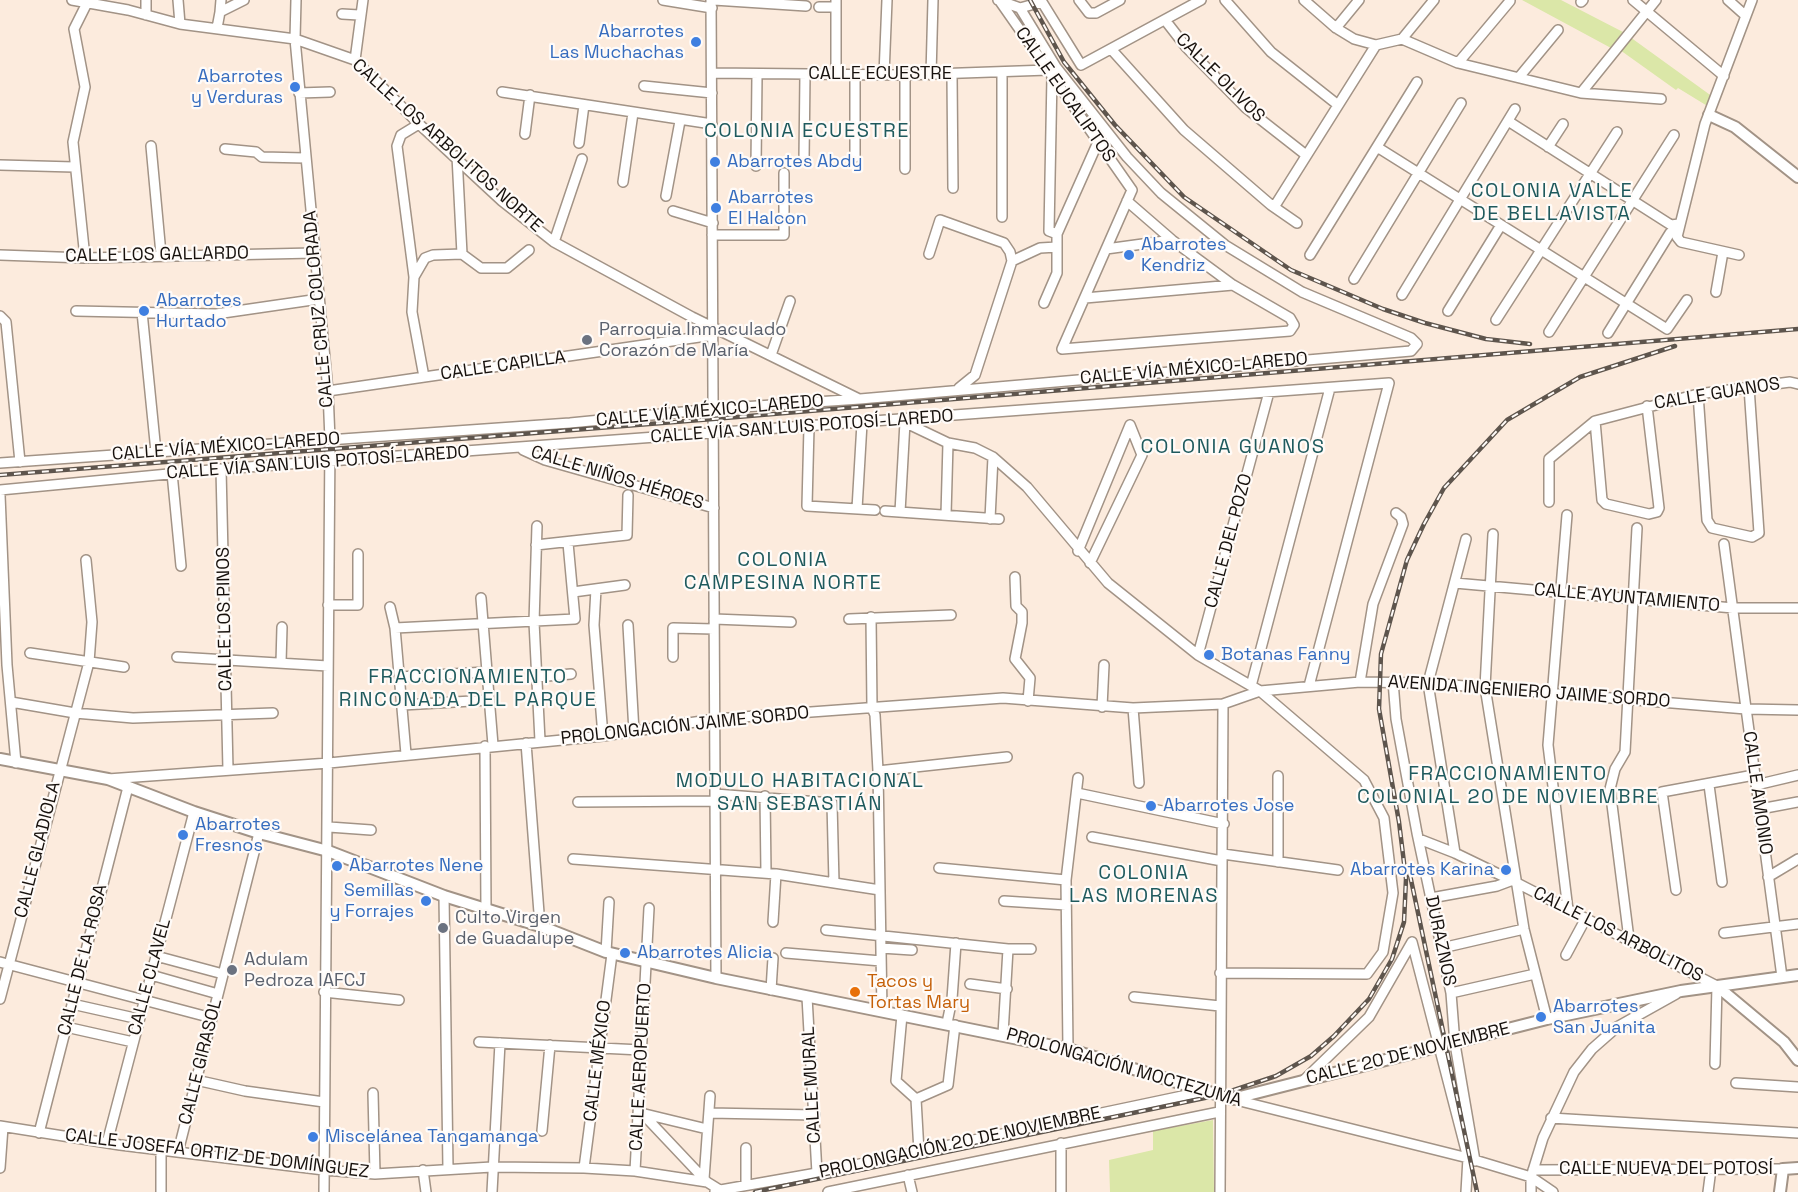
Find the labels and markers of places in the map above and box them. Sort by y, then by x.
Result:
place label: Abarrotes Las Muchachas [550,21,684,63]
marker: Abarrotes Las Muchachas [689,35,703,49]
place label: Abarrotes y Verduras [191,66,283,109]
marker: Abarrotes y Verduras [288,80,302,94]
place label: Abarrotes Abdy [727,151,863,173]
marker: Abarrotes Abdy [708,155,722,169]
place label: Abarrotes El Halcon [728,187,813,230]
marker: Abarrotes El Halcon [709,201,723,215]
place label: Abarrotes Kendriz [1141,234,1226,276]
marker: Abarrotes Kendriz [1122,248,1136,262]
place label: Abarrotes Hurtado [156,290,241,332]
marker: Abarrotes Hurtado [137,304,151,318]
place label: Parroquia Inmaculado Corazón de María [599,319,786,362]
marker: Parroquia Inmaculado Corazón de María [580,333,594,347]
place label: Botanas Fanny [1221,644,1351,666]
marker: Botanas Fanny [1202,648,1216,662]
place label: Abarrotes Jose [1163,795,1295,817]
marker: Abarrotes Jose [1144,799,1158,813]
place label: Abarrotes Fresnos [195,814,280,856]
marker: Abarrotes Fresnos [176,828,190,842]
place label: Abarrotes Nene [349,855,483,877]
marker: Abarrotes Nene [330,859,344,873]
place label: Abarrotes Karina [1350,859,1494,881]
marker: Abarrotes Karina [1499,863,1513,877]
place label: Semillas y Forrajes [329,880,414,922]
marker: Semillas y Forrajes [419,894,433,908]
place label: Culto Virgen de Guadalupe [455,907,574,950]
marker: Culto Virgen de Guadalupe [436,921,450,935]
place label: Abarrotes Alicia [637,942,773,964]
marker: Abarrotes Alicia [618,946,632,960]
place label: Adulam Pedroza IAFCJ [244,949,366,992]
marker: Adulam Pedroza IAFCJ [225,963,239,977]
place label: Tacos y Tortas Mary [867,971,970,1014]
marker: Tacos y Tortas Mary [848,985,862,999]
place label: Abarrotes San Juanita [1553,996,1656,1038]
marker: Abarrotes San Juanita [1534,1010,1548,1024]
place label: Miscelánea Tangamanga [325,1126,538,1148]
marker: Miscelánea Tangamanga [306,1130,320,1144]

